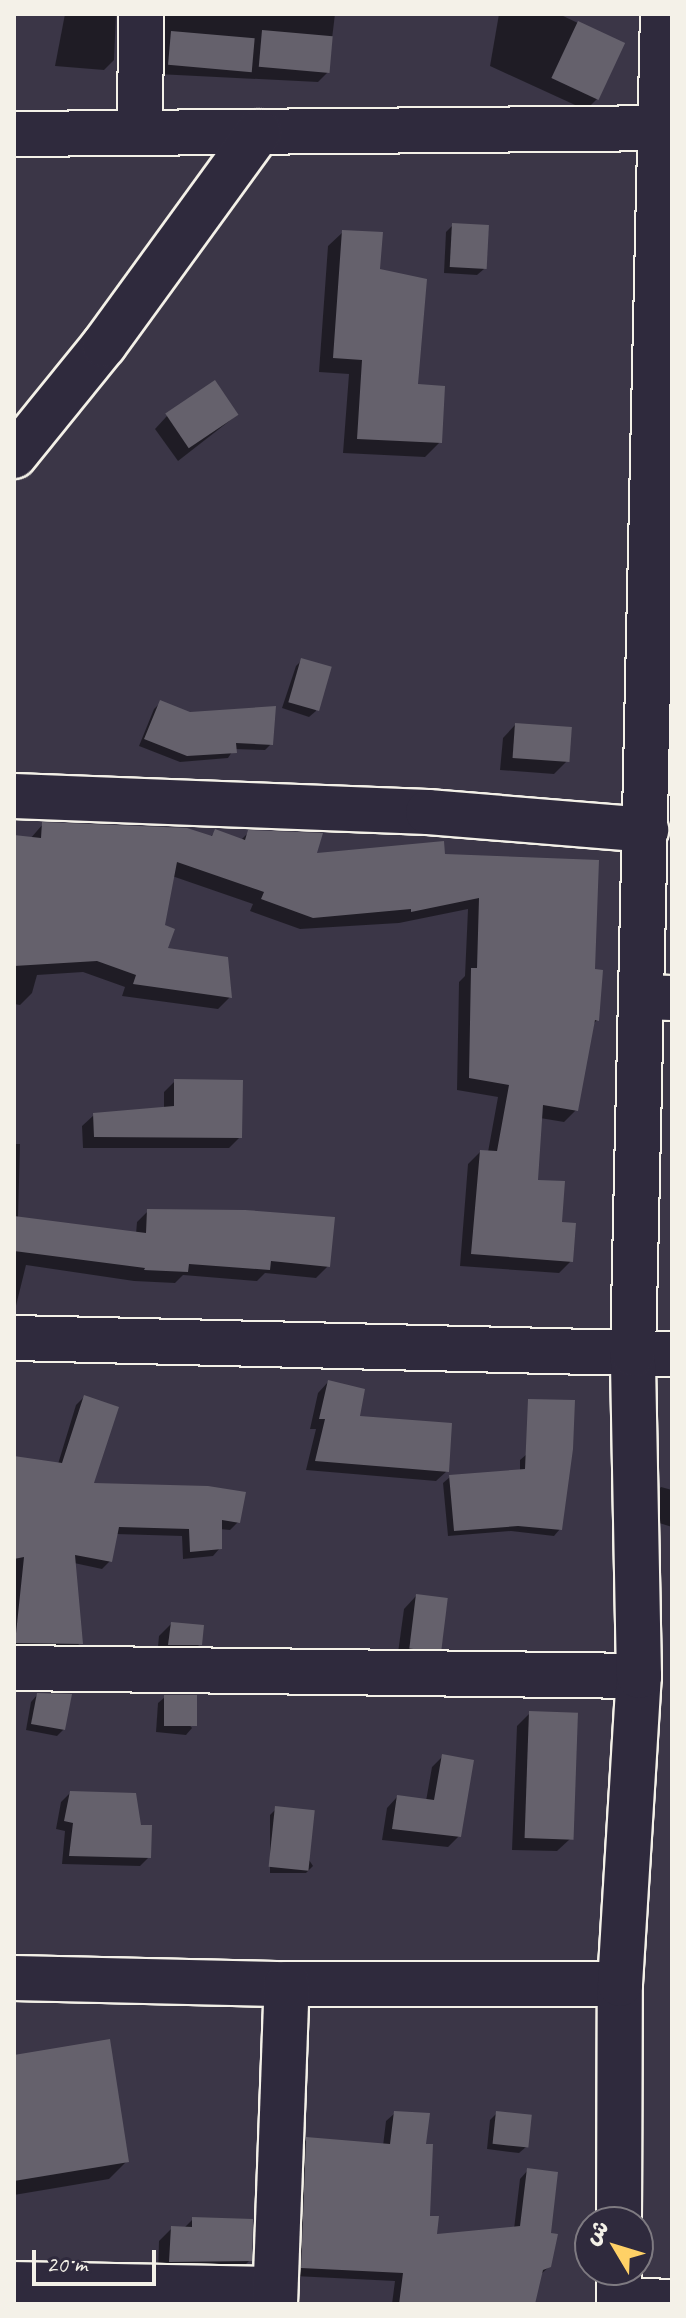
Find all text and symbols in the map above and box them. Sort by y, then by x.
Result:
north arrow [574,2206,654,2286]
text: ش [578,2214,615,2251]
scale bar [36,2234,160,2284]
text: 20 m [46,2249,87,2279]

